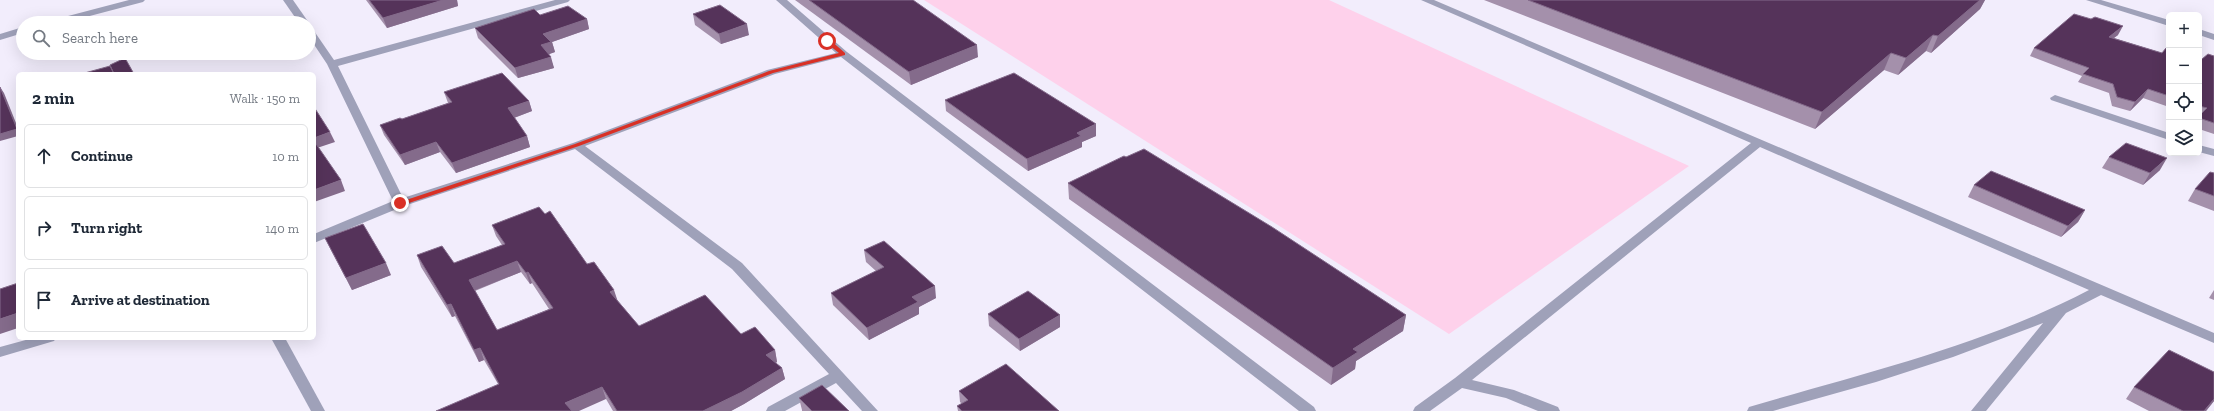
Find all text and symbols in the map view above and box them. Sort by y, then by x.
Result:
map controls [2166,12,2202,156]
button: + [2166,12,2202,48]
search box [16,16,316,60]
icon: search [30,27,52,49]
text: Search here [62,29,138,47]
route start [818,32,836,50]
button: − [2166,48,2202,84]
button: locate [2166,84,2202,120]
text: 2 min [32,88,74,108]
text: Walk · 150 m [230,91,300,106]
button: layers [2166,120,2202,156]
icon: ahead [33,145,55,167]
text: Continue [71,147,133,165]
text: 10 m [272,149,299,164]
route end [391,194,409,212]
icon: right [33,217,55,239]
text: Turn right [71,219,142,237]
text: 140 m [265,221,299,236]
icon: arrive [33,289,55,311]
text: Arrive at destination [71,291,210,309]

